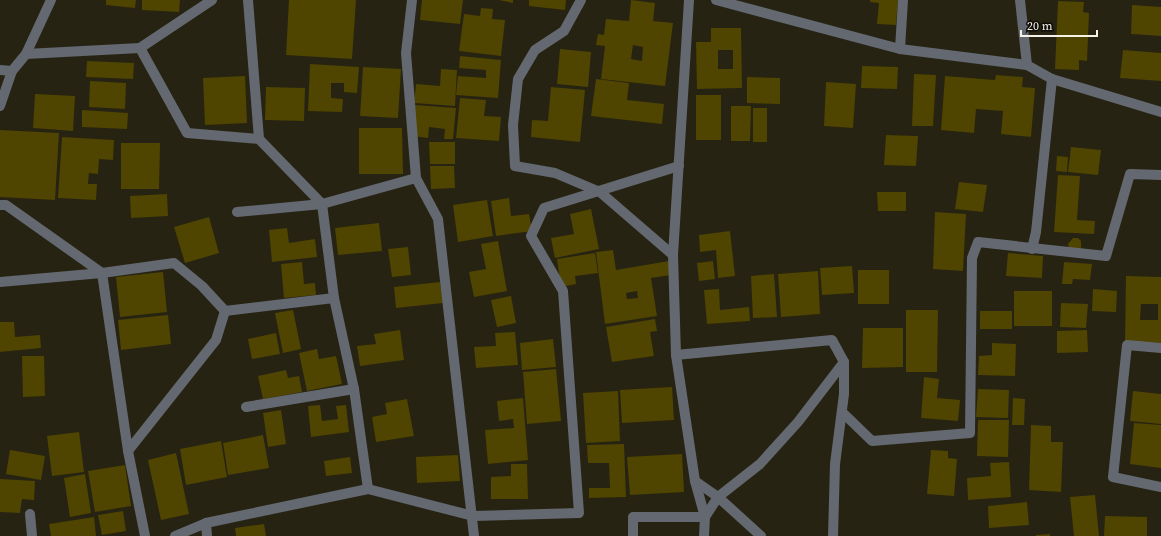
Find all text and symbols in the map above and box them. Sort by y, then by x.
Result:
scale bar [1021,12,1097,38]
text: 20 m [1027,18,1053,34]

